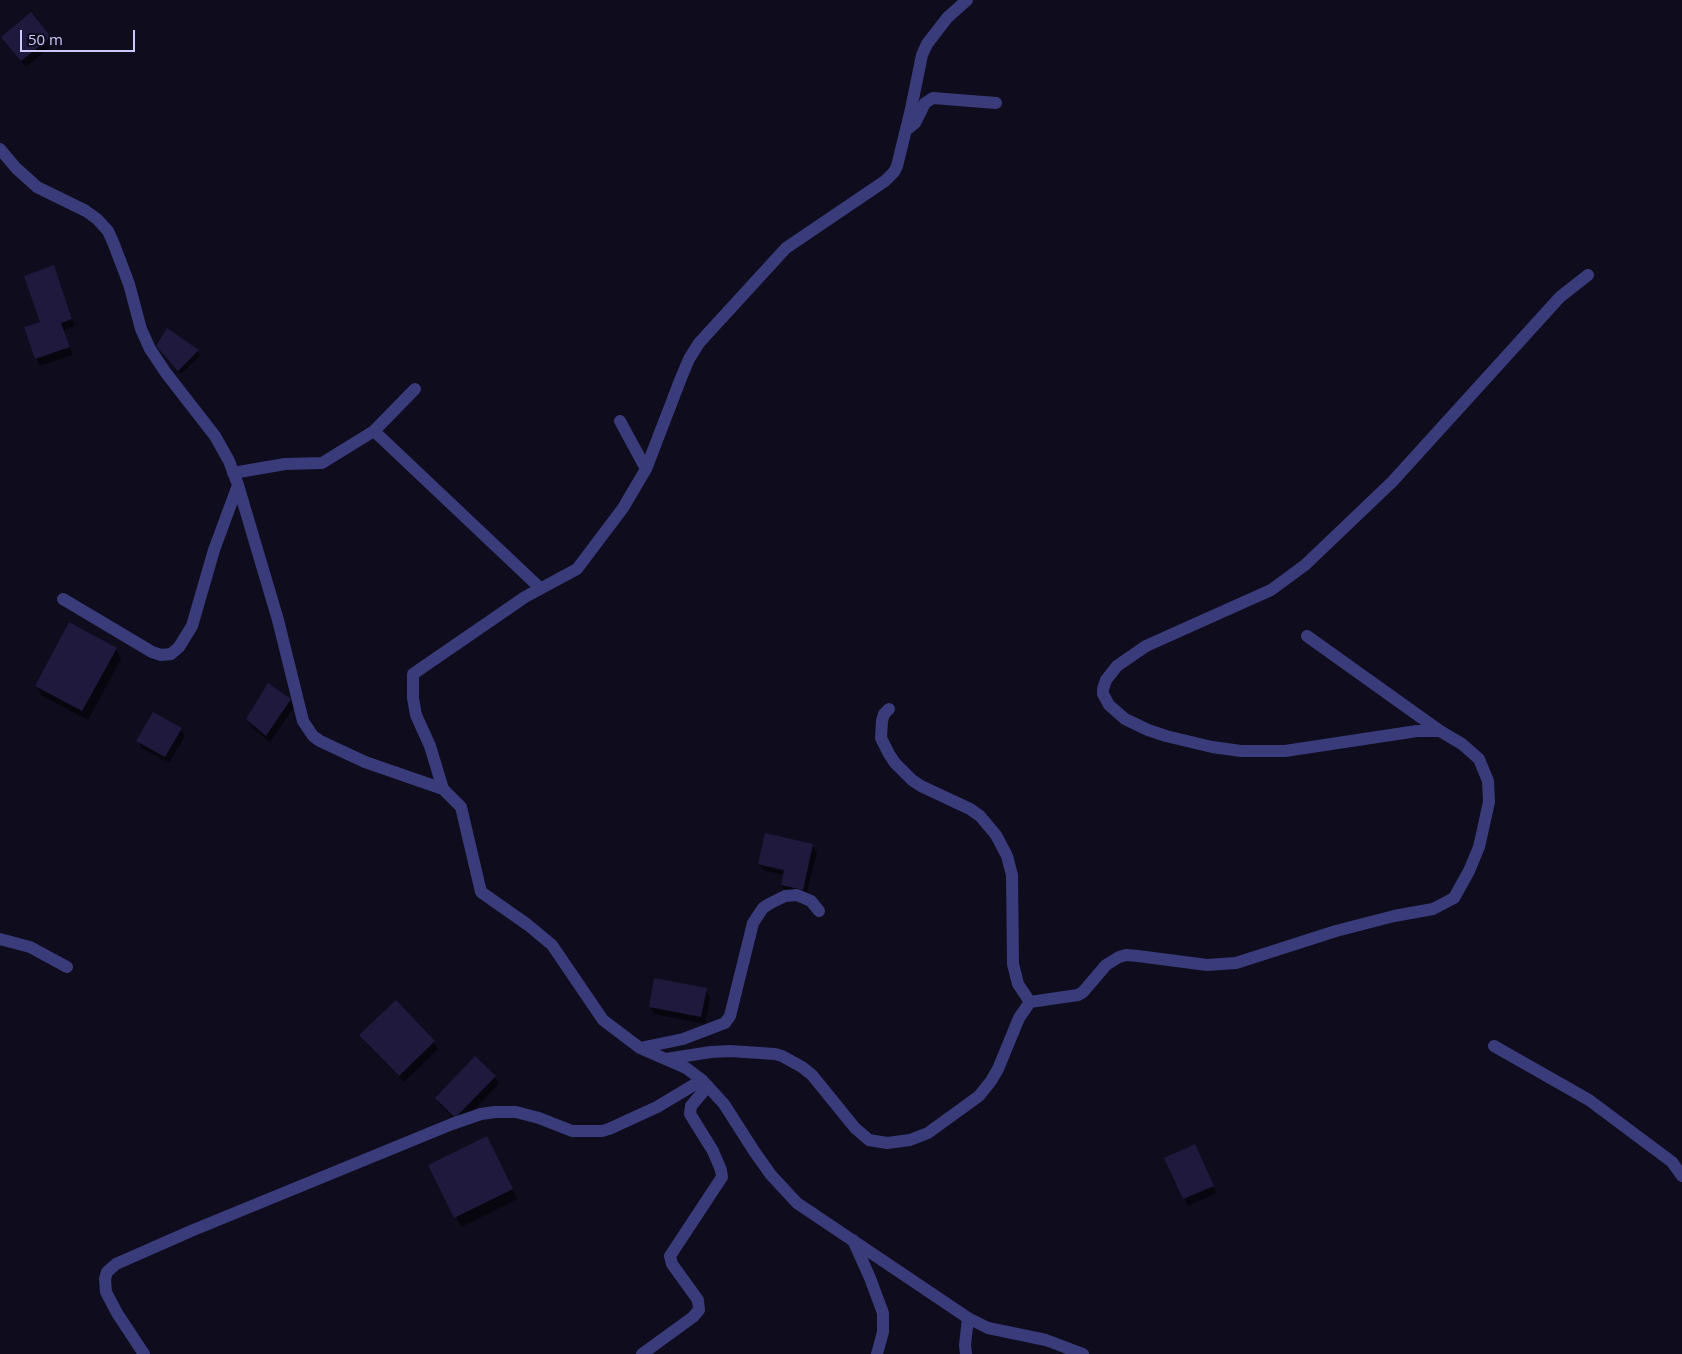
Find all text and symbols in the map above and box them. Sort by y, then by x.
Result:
scale bar [22,20,138,52]
text: 50 m [28,29,63,49]

